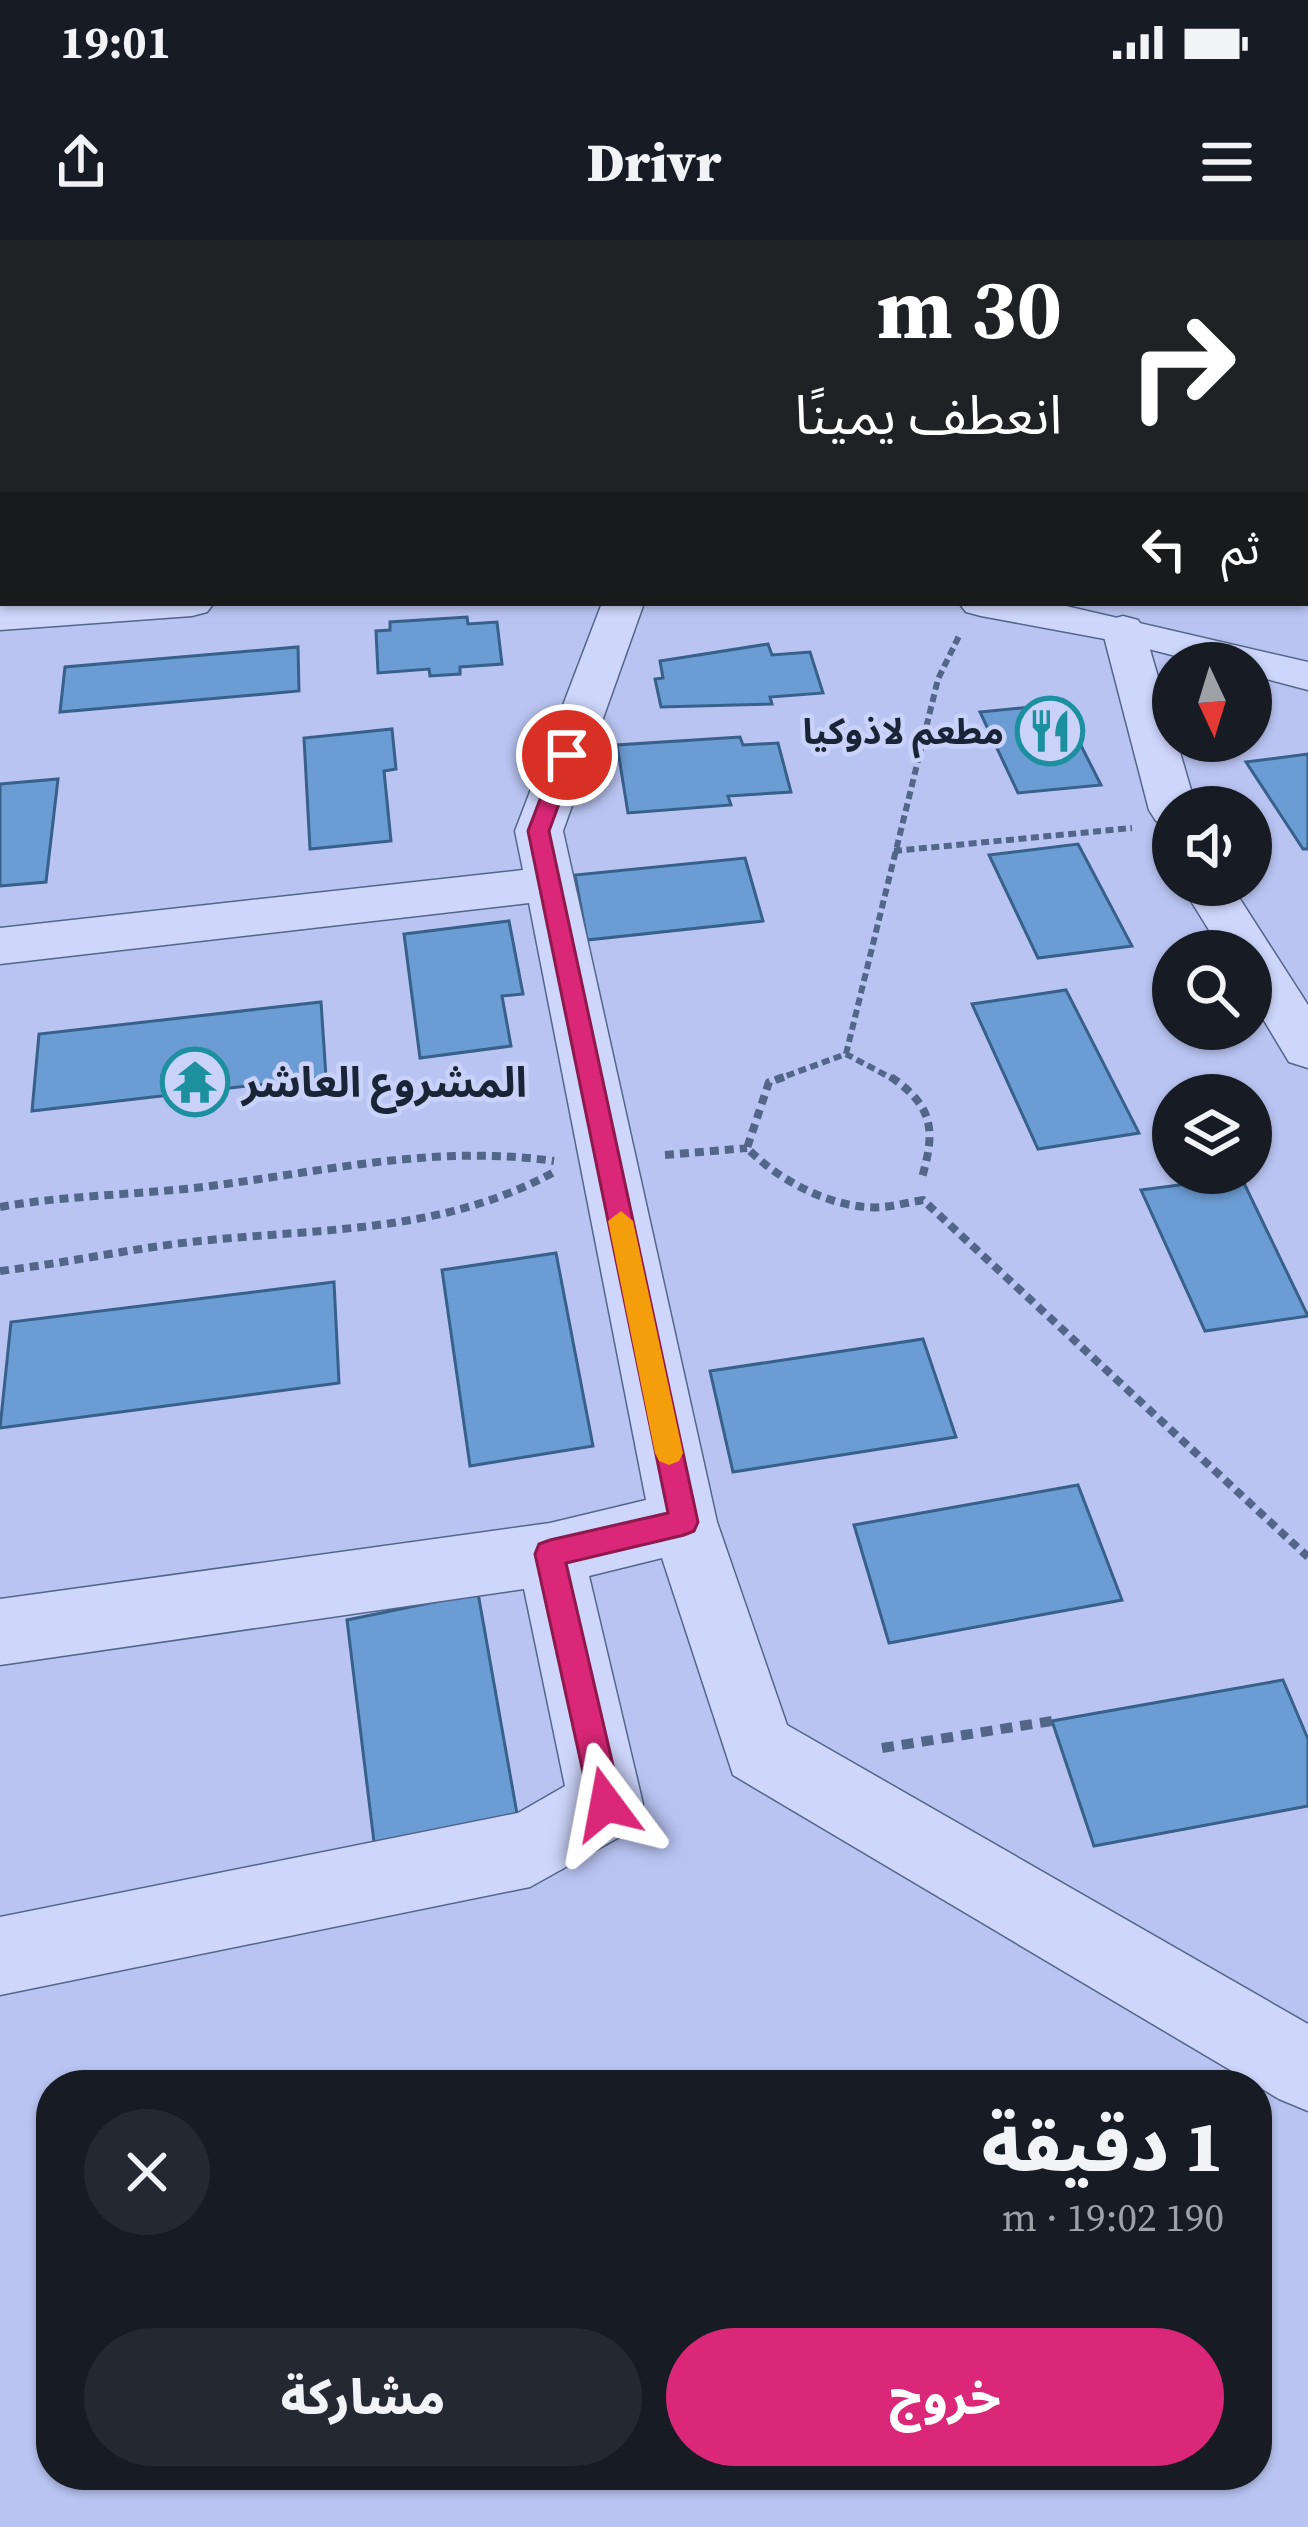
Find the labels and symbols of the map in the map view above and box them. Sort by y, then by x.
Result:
north arrow [1152,642,1272,762]
restaurant icon: مطعم لاذوكيا [1015,696,1085,766]
pin [516,704,618,806]
place label: مطعم لاذوكيا [802,707,1004,759]
temple icon: المشروع العاشر [160,1047,230,1117]
place label: المشروع العاشر [240,1053,527,1114]
position arrow [543,1741,669,1867]

